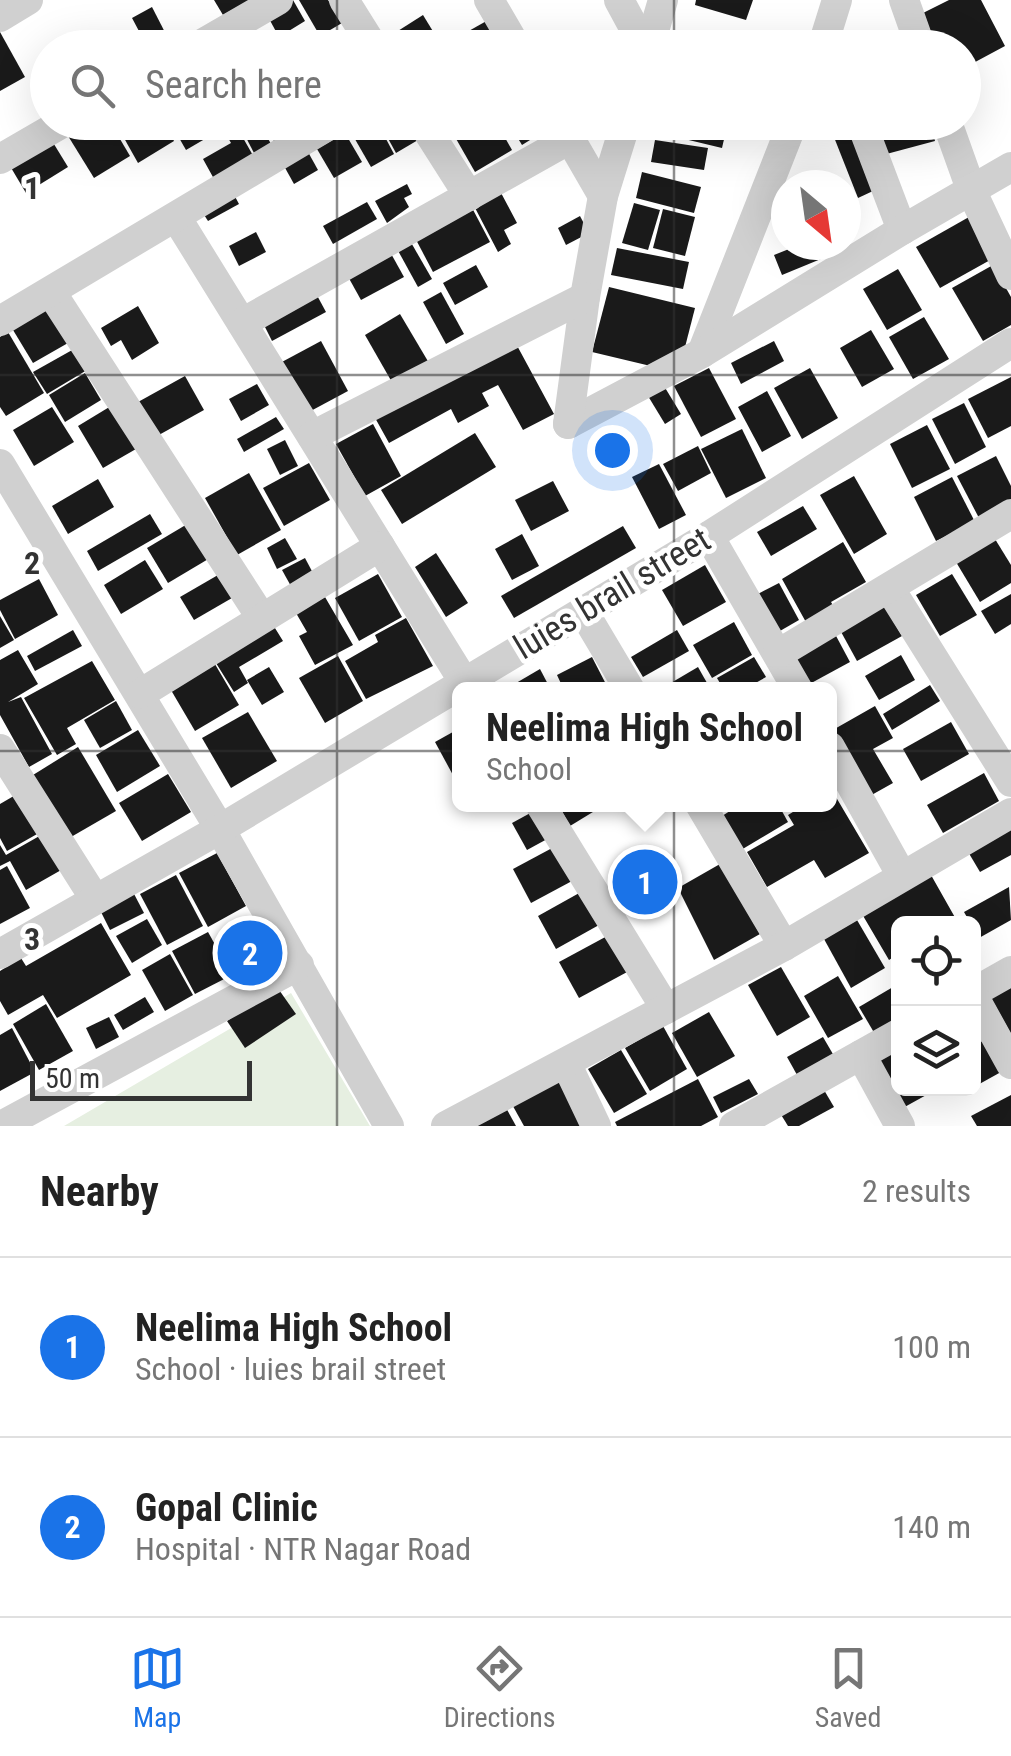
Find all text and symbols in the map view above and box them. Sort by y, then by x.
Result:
search box [30,30,981,140]
icon: search [65,58,120,113]
text: Search here [145,63,322,107]
text: 1 [24,169,40,207]
north arrow [771,170,861,260]
your location [587,425,638,476]
street label: luies brail street [507,519,718,668]
text: 2 [24,544,40,582]
popup [452,682,837,812]
text: Neelima High School [486,706,803,750]
text: School [486,750,572,788]
pin: 1 [612,844,678,920]
pin: 2 [218,916,282,990]
map controls [891,916,981,1096]
button: locate [891,916,981,1006]
text: 3 [24,920,40,958]
button: layers [891,1006,981,1096]
scale bar [30,1056,252,1100]
text: 50 m [45,1062,100,1095]
text: Nearby [40,1167,159,1216]
text: 2 results [862,1172,971,1210]
text: Neelima High School [135,1306,452,1350]
text: 1 [64,1328,81,1366]
text: 100 m [892,1328,971,1366]
text: School · luies brail street [135,1350,446,1388]
text: Gopal Clinic [135,1486,318,1530]
text: 2 [64,1508,81,1546]
text: 140 m [892,1508,971,1546]
text: Hospital · NTR Nagar Road [135,1530,471,1568]
tab: Map [130,1641,185,1734]
tab: Directions [444,1641,556,1734]
tab: Saved [815,1641,881,1734]

